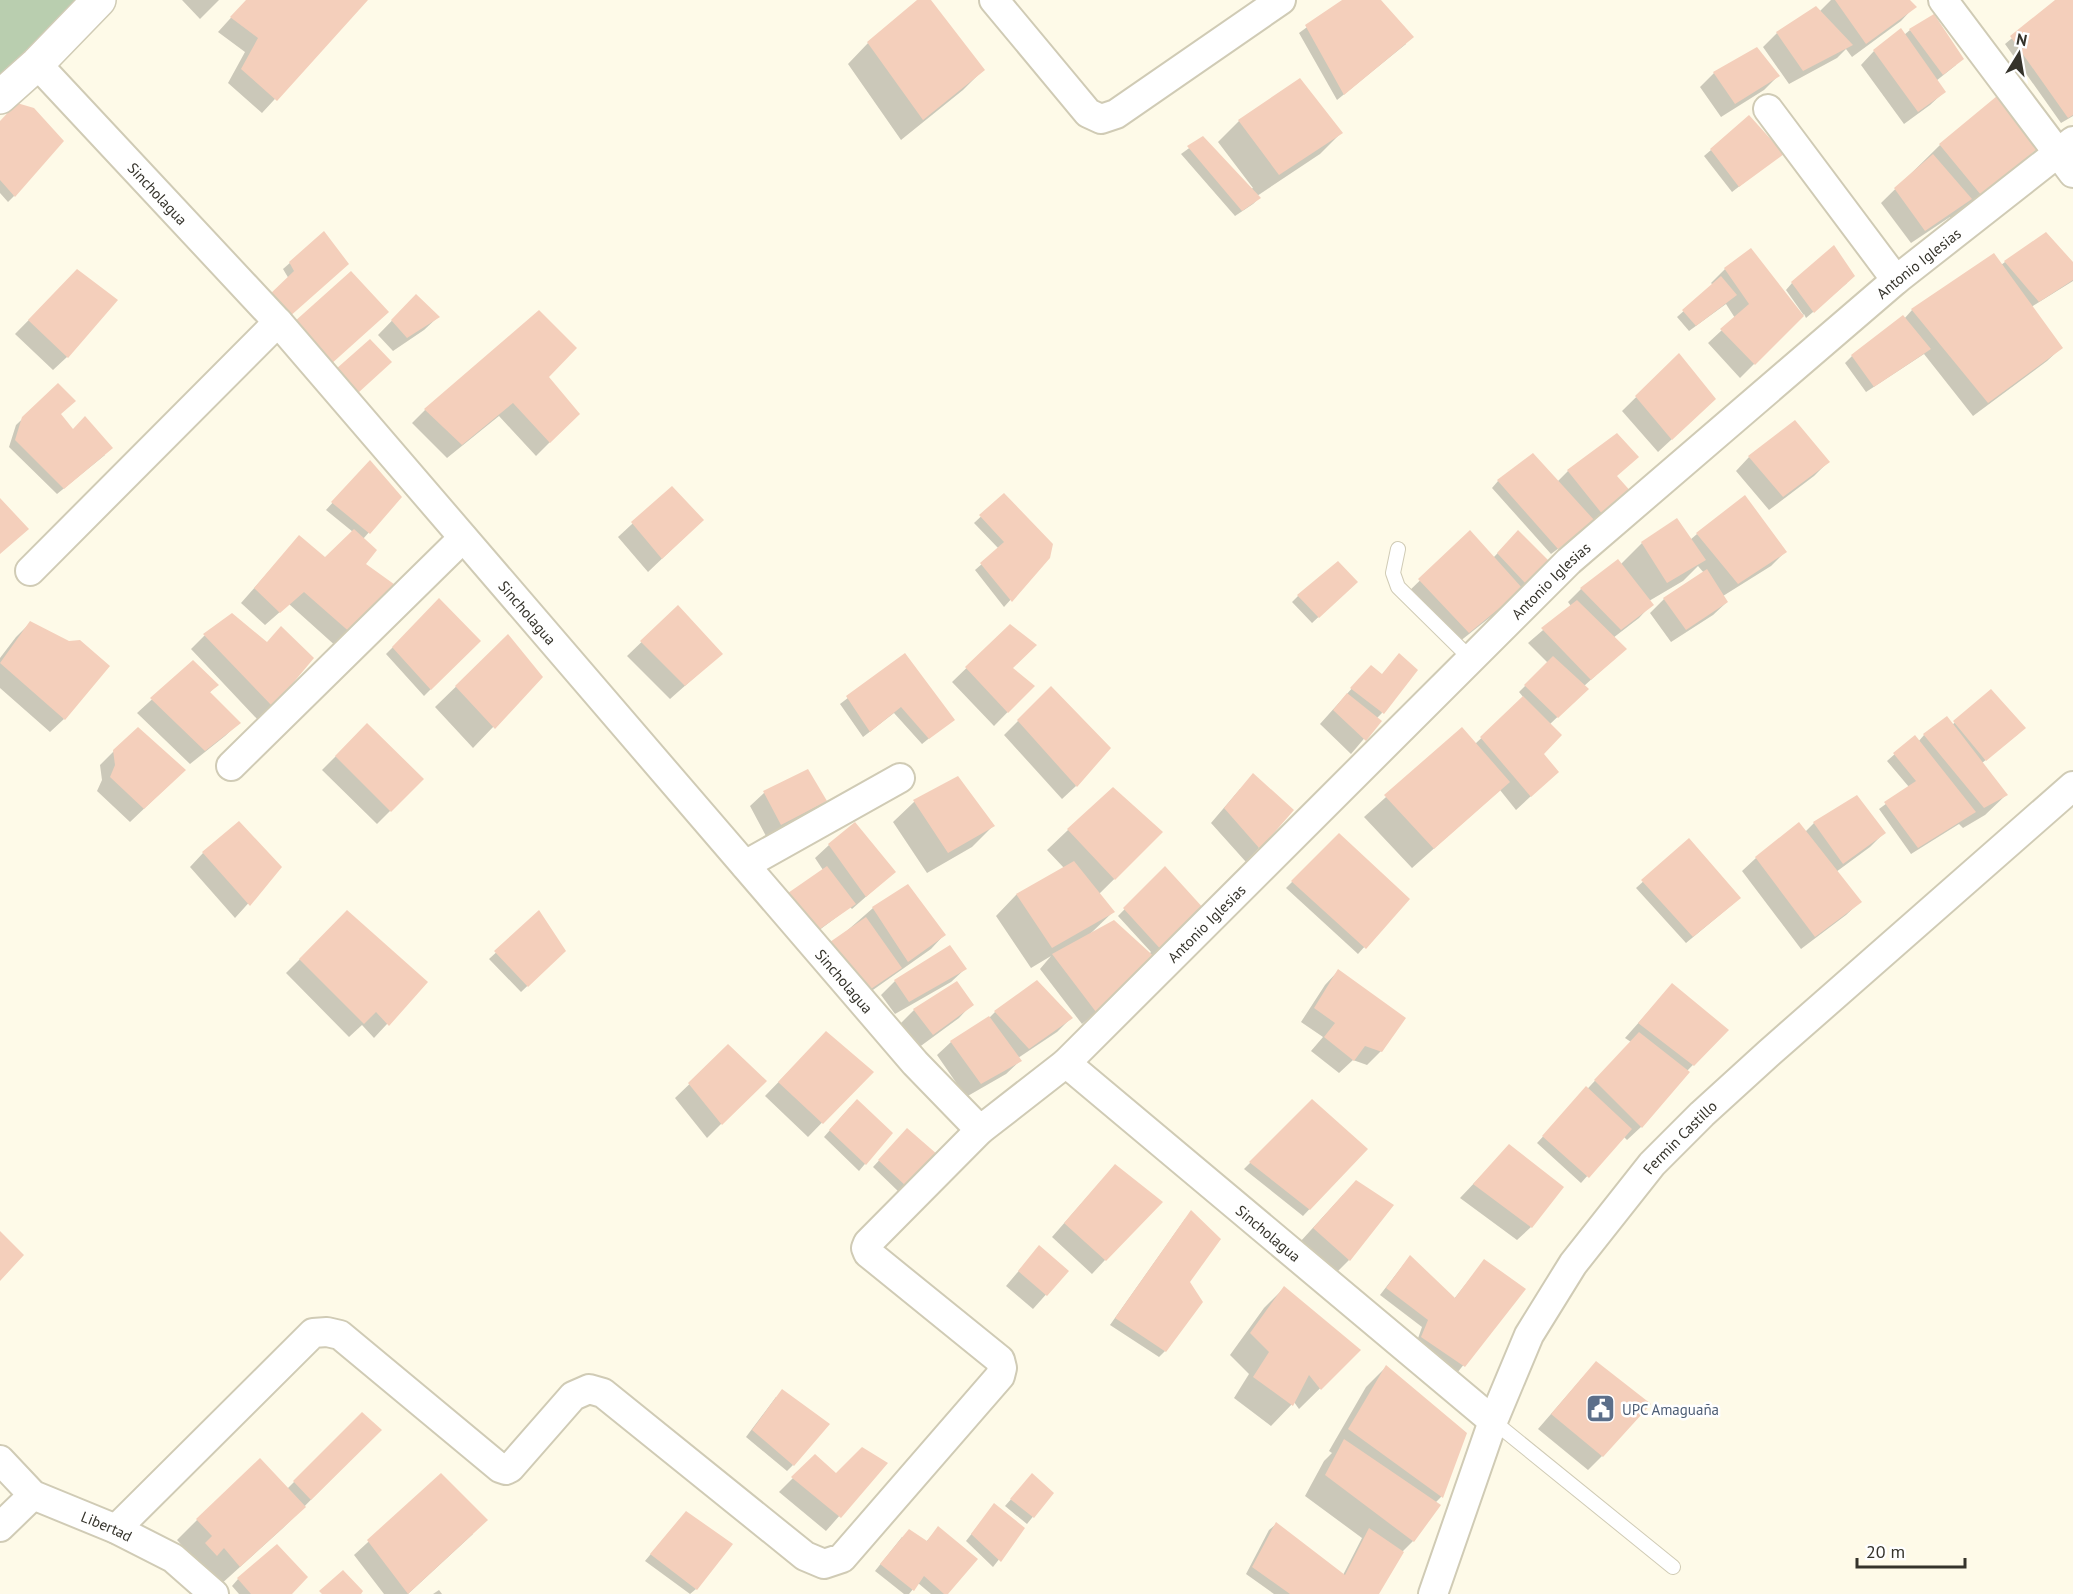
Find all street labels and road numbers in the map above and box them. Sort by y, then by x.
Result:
street label: Sincholagua [124,158,192,229]
street label: Antonio Iglesias [1872,223,1965,302]
street label: Antonio Iglesias [1507,538,1594,623]
street label: Sincholagua [495,576,560,648]
street label: Antonio Iglesias [1163,880,1249,966]
street label: Sincholagua [812,945,877,1017]
street label: Fermin Castillo [1638,1096,1721,1178]
street label: Sincholagua [1232,1200,1305,1265]
street label: Libertad [78,1506,136,1545]

